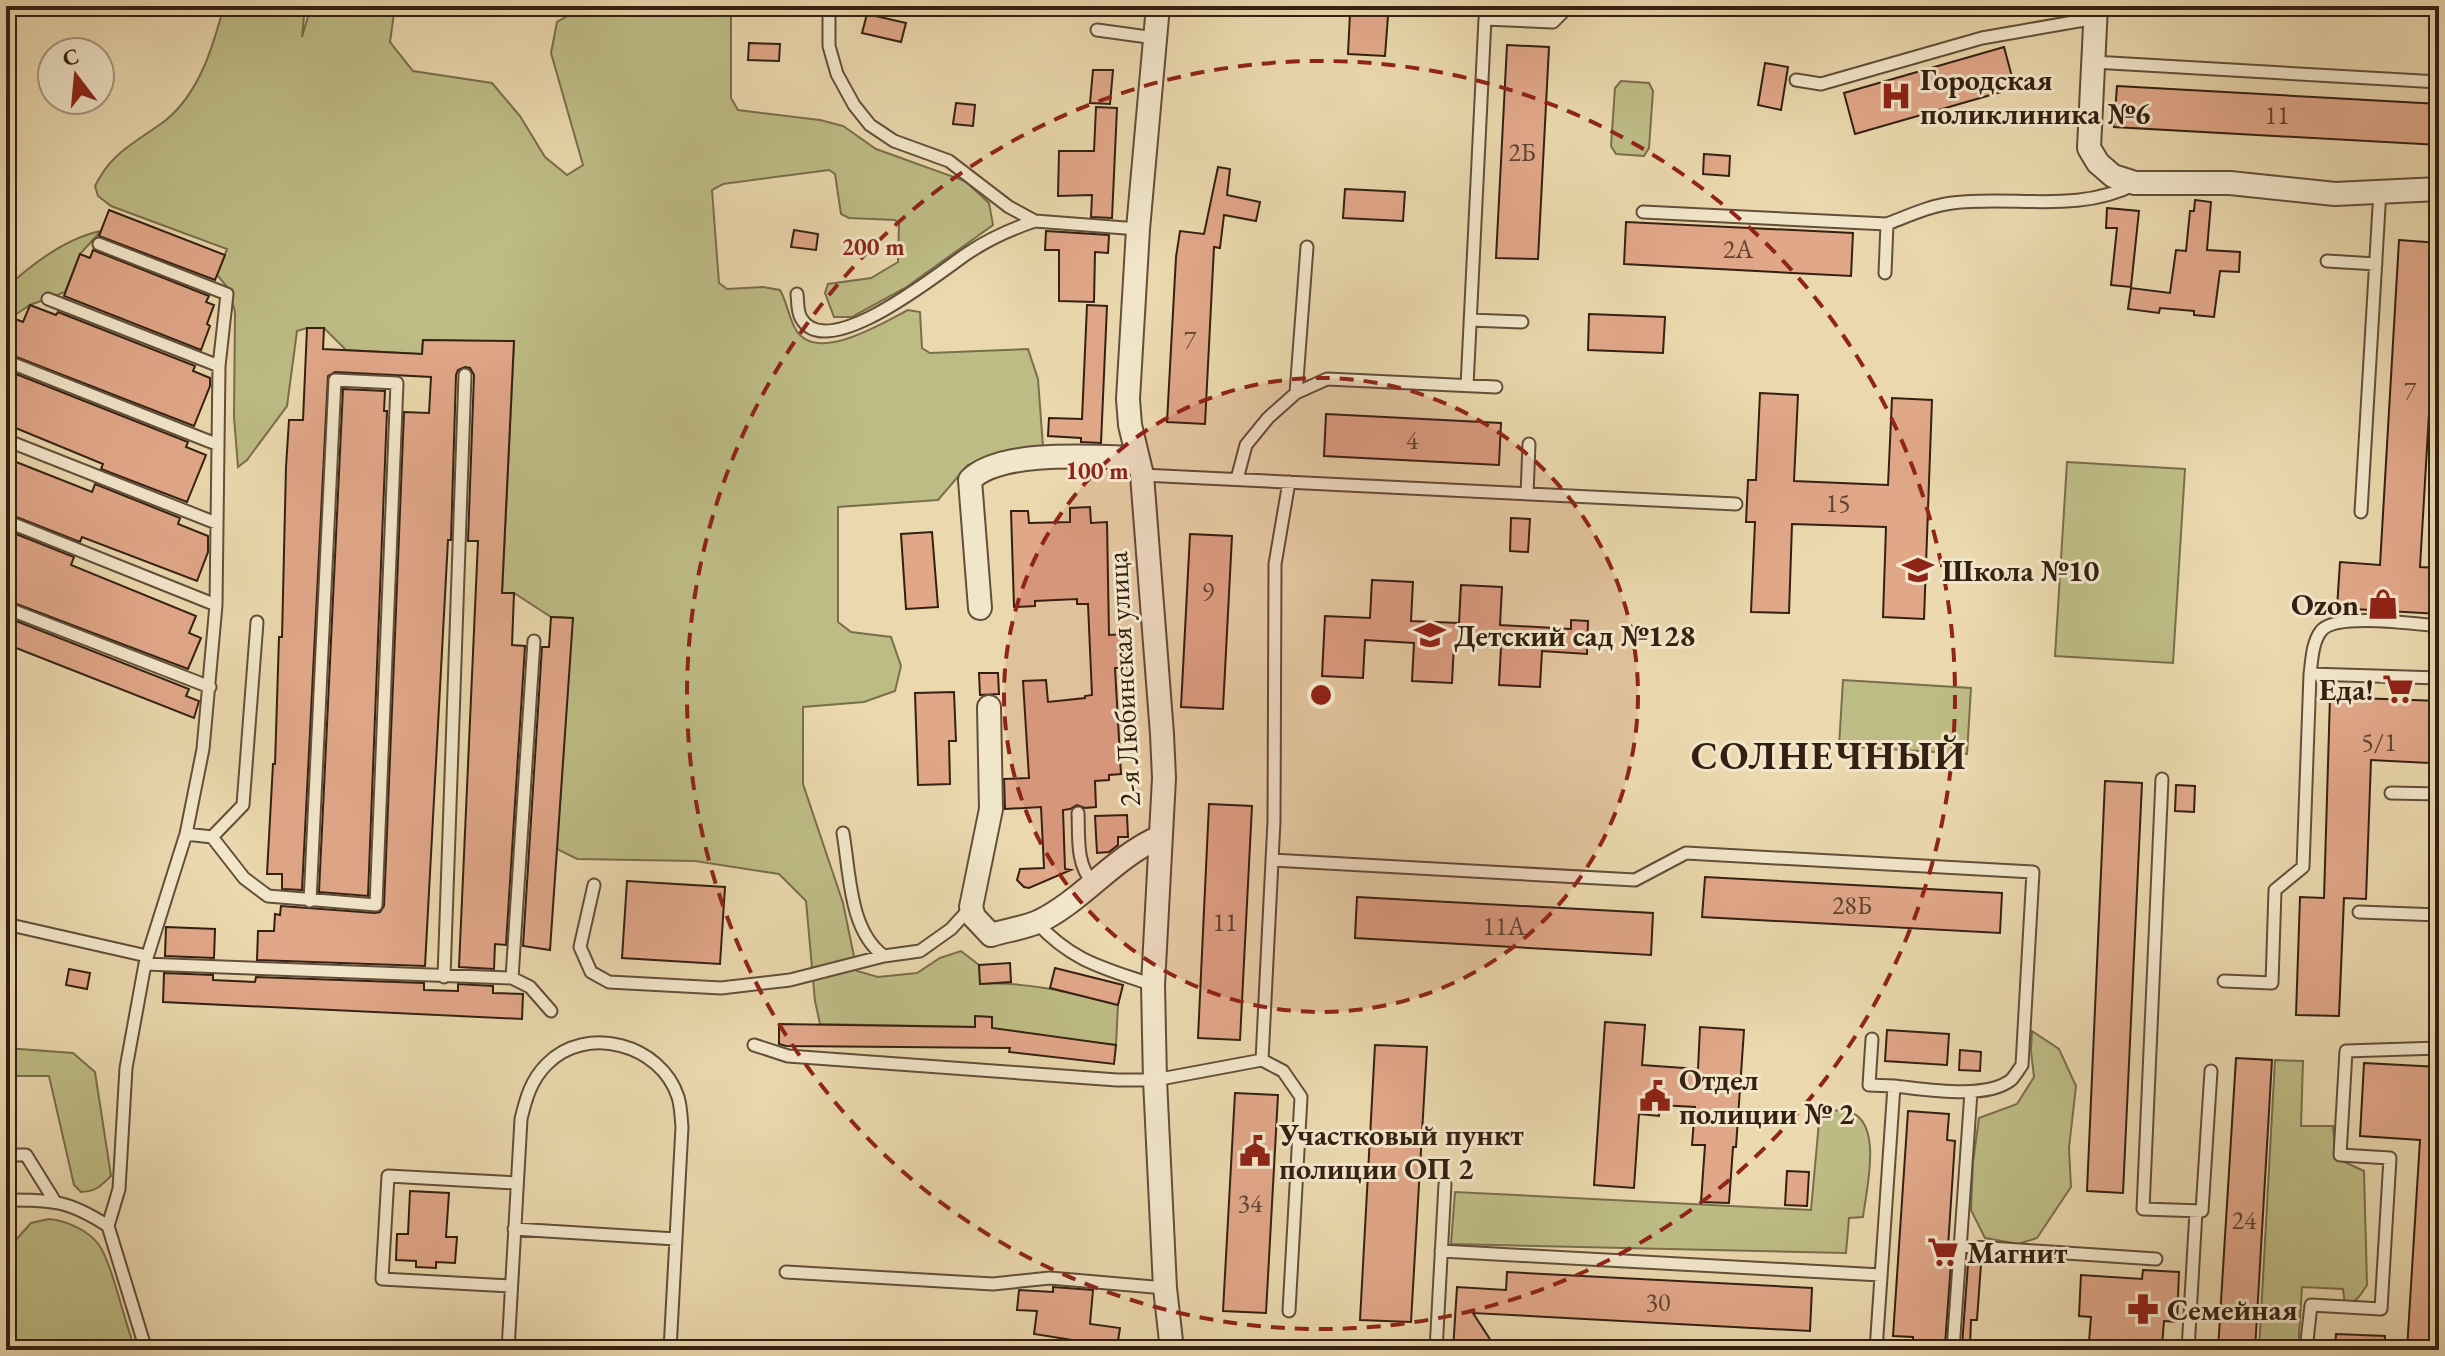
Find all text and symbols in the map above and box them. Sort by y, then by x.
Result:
north arrow [36,36,116,116]
text: С [59,41,82,73]
place label: Городская поликлиника №6 [1920,60,2151,133]
hospital icon: Городская поликлиника №6 [1879,79,1913,113]
house number: 11 [2265,98,2289,132]
house number: 2Б [1508,135,1536,169]
text: 200 m [841,231,905,262]
house number: 2А [1723,232,1754,266]
house number: 7 [1184,323,1197,357]
house number: 7 [2404,374,2417,408]
house number: 4 [1406,423,1419,457]
text: 100 m [1065,455,1129,486]
house number: 15 [1826,486,1850,520]
street label: 2-я Любинская улица [1097,550,1149,808]
place label: Школа №10 [1942,551,2100,590]
school or university icon: Школа №10 [1901,553,1935,587]
house number: 9 [1202,575,1215,609]
place label: Ozon [2291,585,2359,624]
shop icon: Ozon [2366,587,2400,621]
place label: Детский сад №128 [1454,616,1695,655]
school or university icon: Детский сад №128 [1413,618,1447,652]
place label: Еда! [2319,670,2374,709]
supermarket icon: Еда! [2381,672,2415,706]
centre of rings [1307,681,1335,709]
house number: 5/1 [2361,725,2397,759]
district label: СОЛНЕЧНЫЙ [1691,731,1967,780]
house number: 28Б [1832,888,1872,922]
house number: 11 [1213,905,1237,939]
house number: 11А [1483,909,1526,943]
place label: Отдел полиции № 2 [1679,1060,1854,1133]
public building icon: Отдел полиции № 2 [1638,1079,1672,1113]
place label: Участковый пункт полиции ОП 2 [1278,1115,1524,1188]
public building icon: Участковый пункт полиции ОП 2 [1238,1134,1272,1168]
house number: 34 [1238,1186,1263,1220]
house number: 24 [2232,1203,2257,1237]
place label: Магнит [1967,1233,2068,1272]
supermarket icon: Магнит [1926,1235,1960,1269]
house number: 30 [1646,1285,1670,1319]
place label: Семейная [2167,1290,2298,1329]
pharmacy icon: Семейная [2126,1292,2160,1326]

